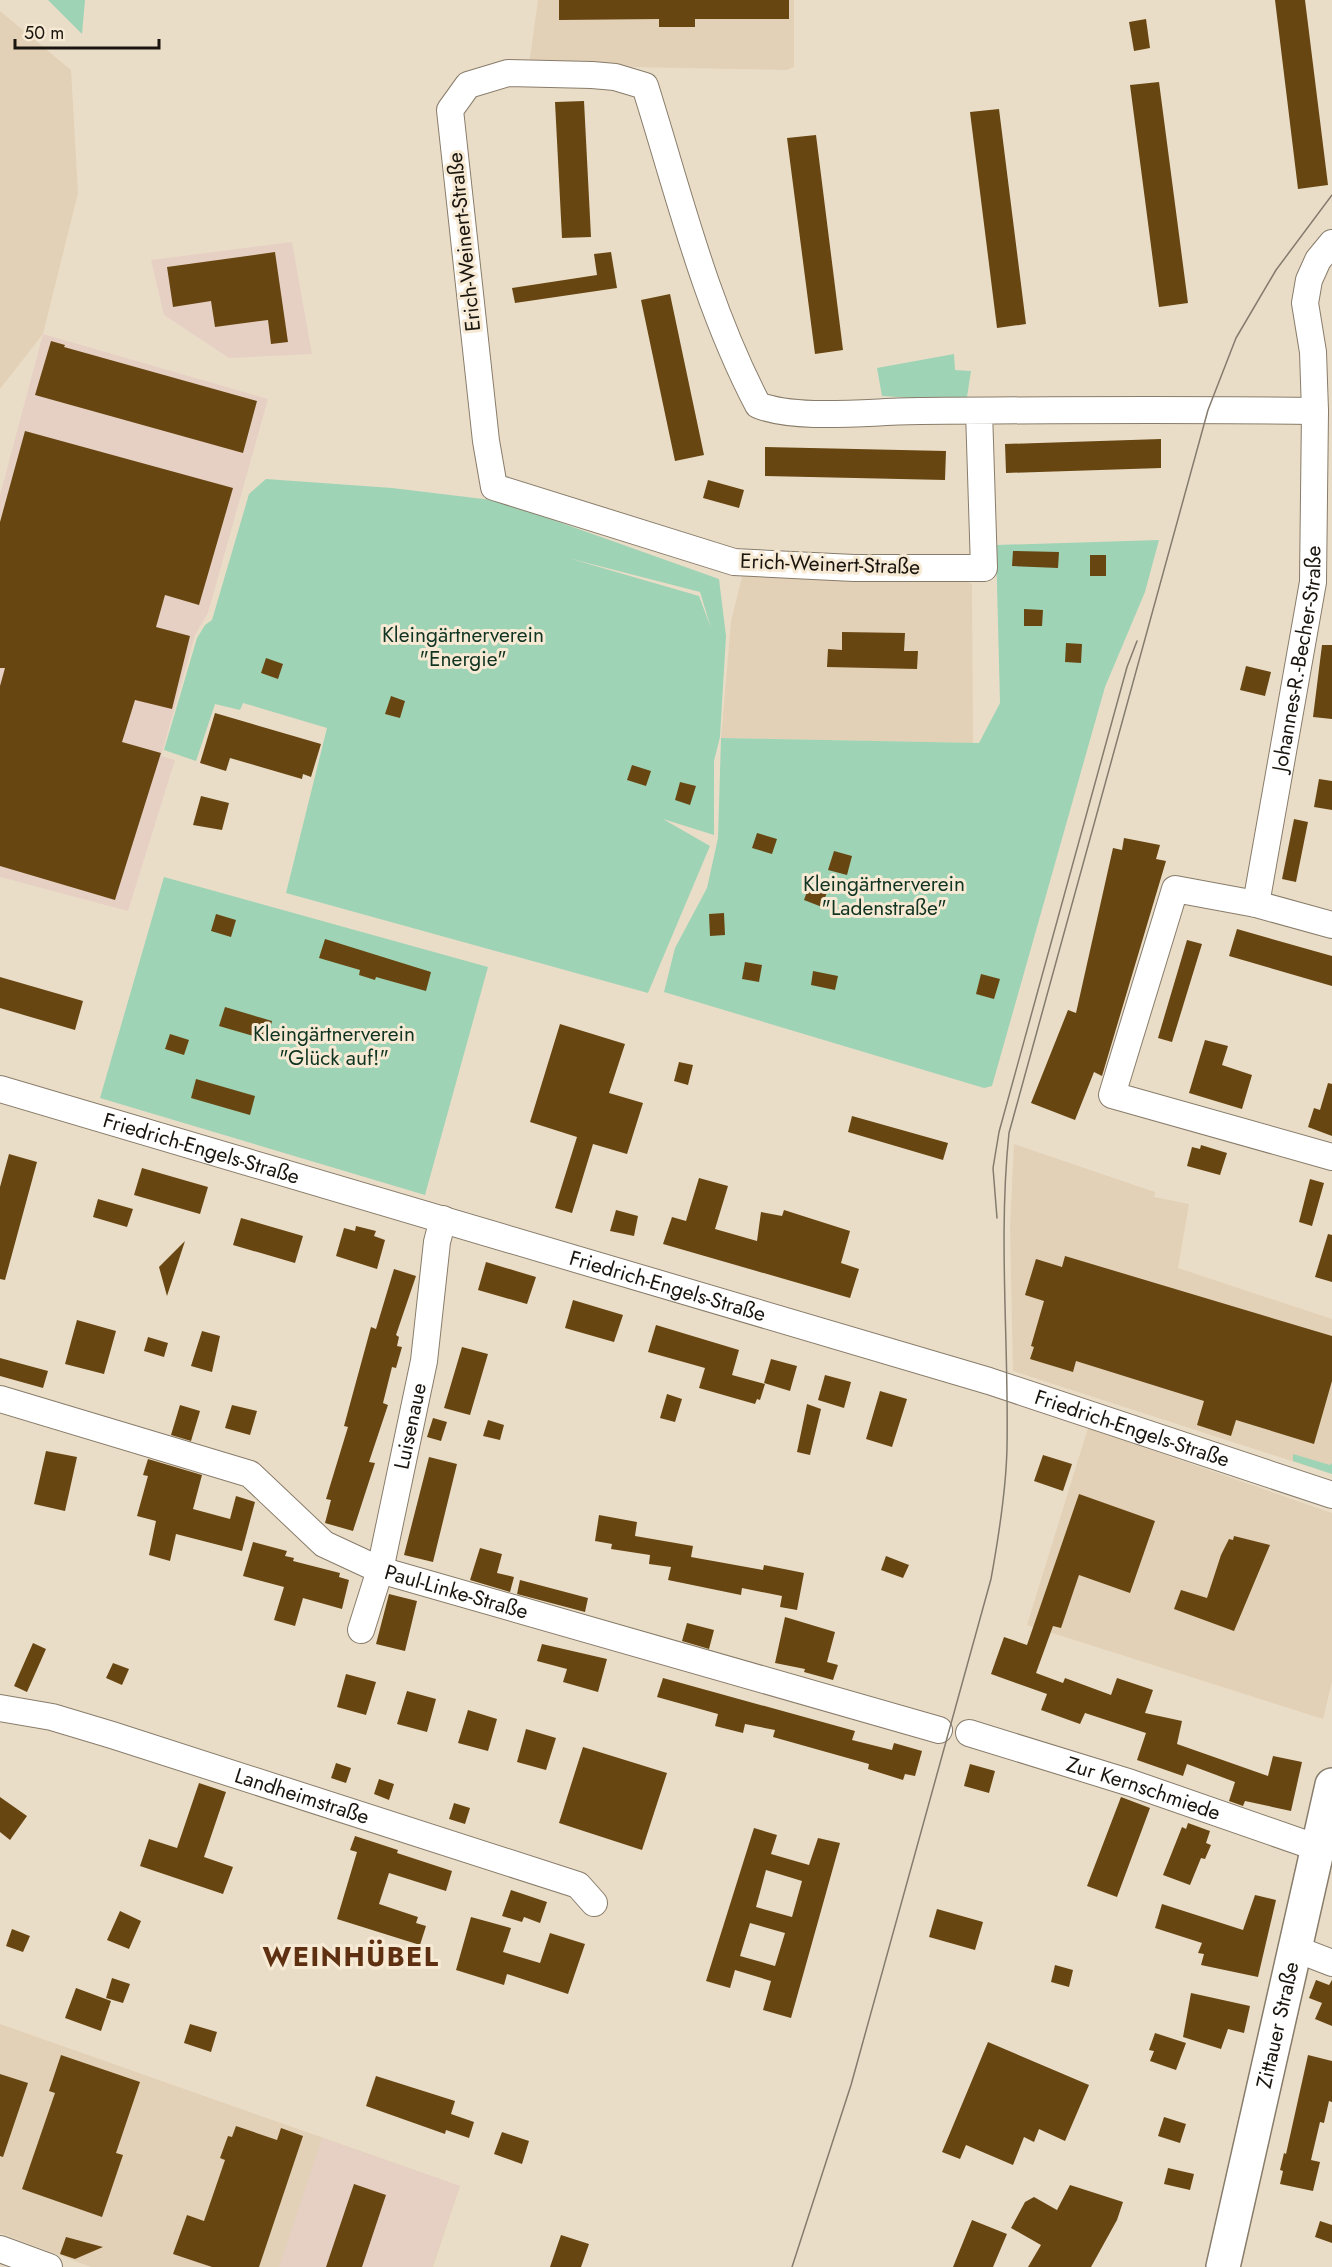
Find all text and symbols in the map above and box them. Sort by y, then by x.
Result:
scale bar [15,12,159,50]
text: 50 m [24,20,64,46]
street label: Erich-Weinert-Straße [440,151,488,333]
street label: Johannes-R.-Becher-Straße [1264,545,1329,777]
street label: Erich-Weinert-Straße [739,546,921,582]
park label: Kleingärtnerverein "Energie" [382,620,544,674]
park label: Kleingärtnerverein "Ladenstraße" [803,869,965,923]
park label: Kleingärtnerverein "Glück auf!" [253,1019,415,1073]
street label: Friedrich-Engels-Straße [100,1105,303,1192]
street label: Friedrich-Engels-Straße [566,1243,769,1329]
street label: Luisenaue [387,1380,434,1472]
street label: Friedrich-Engels-Straße [1031,1382,1234,1475]
street label: Paul-Linke-Straße [381,1557,532,1627]
street label: Zur Kernschmiede [1063,1749,1225,1828]
street label: Landheimstraße [231,1760,373,1832]
district label: WEINHÜBEL [262,1937,440,1976]
street label: Zittauer Straße [1249,1959,1307,2091]

